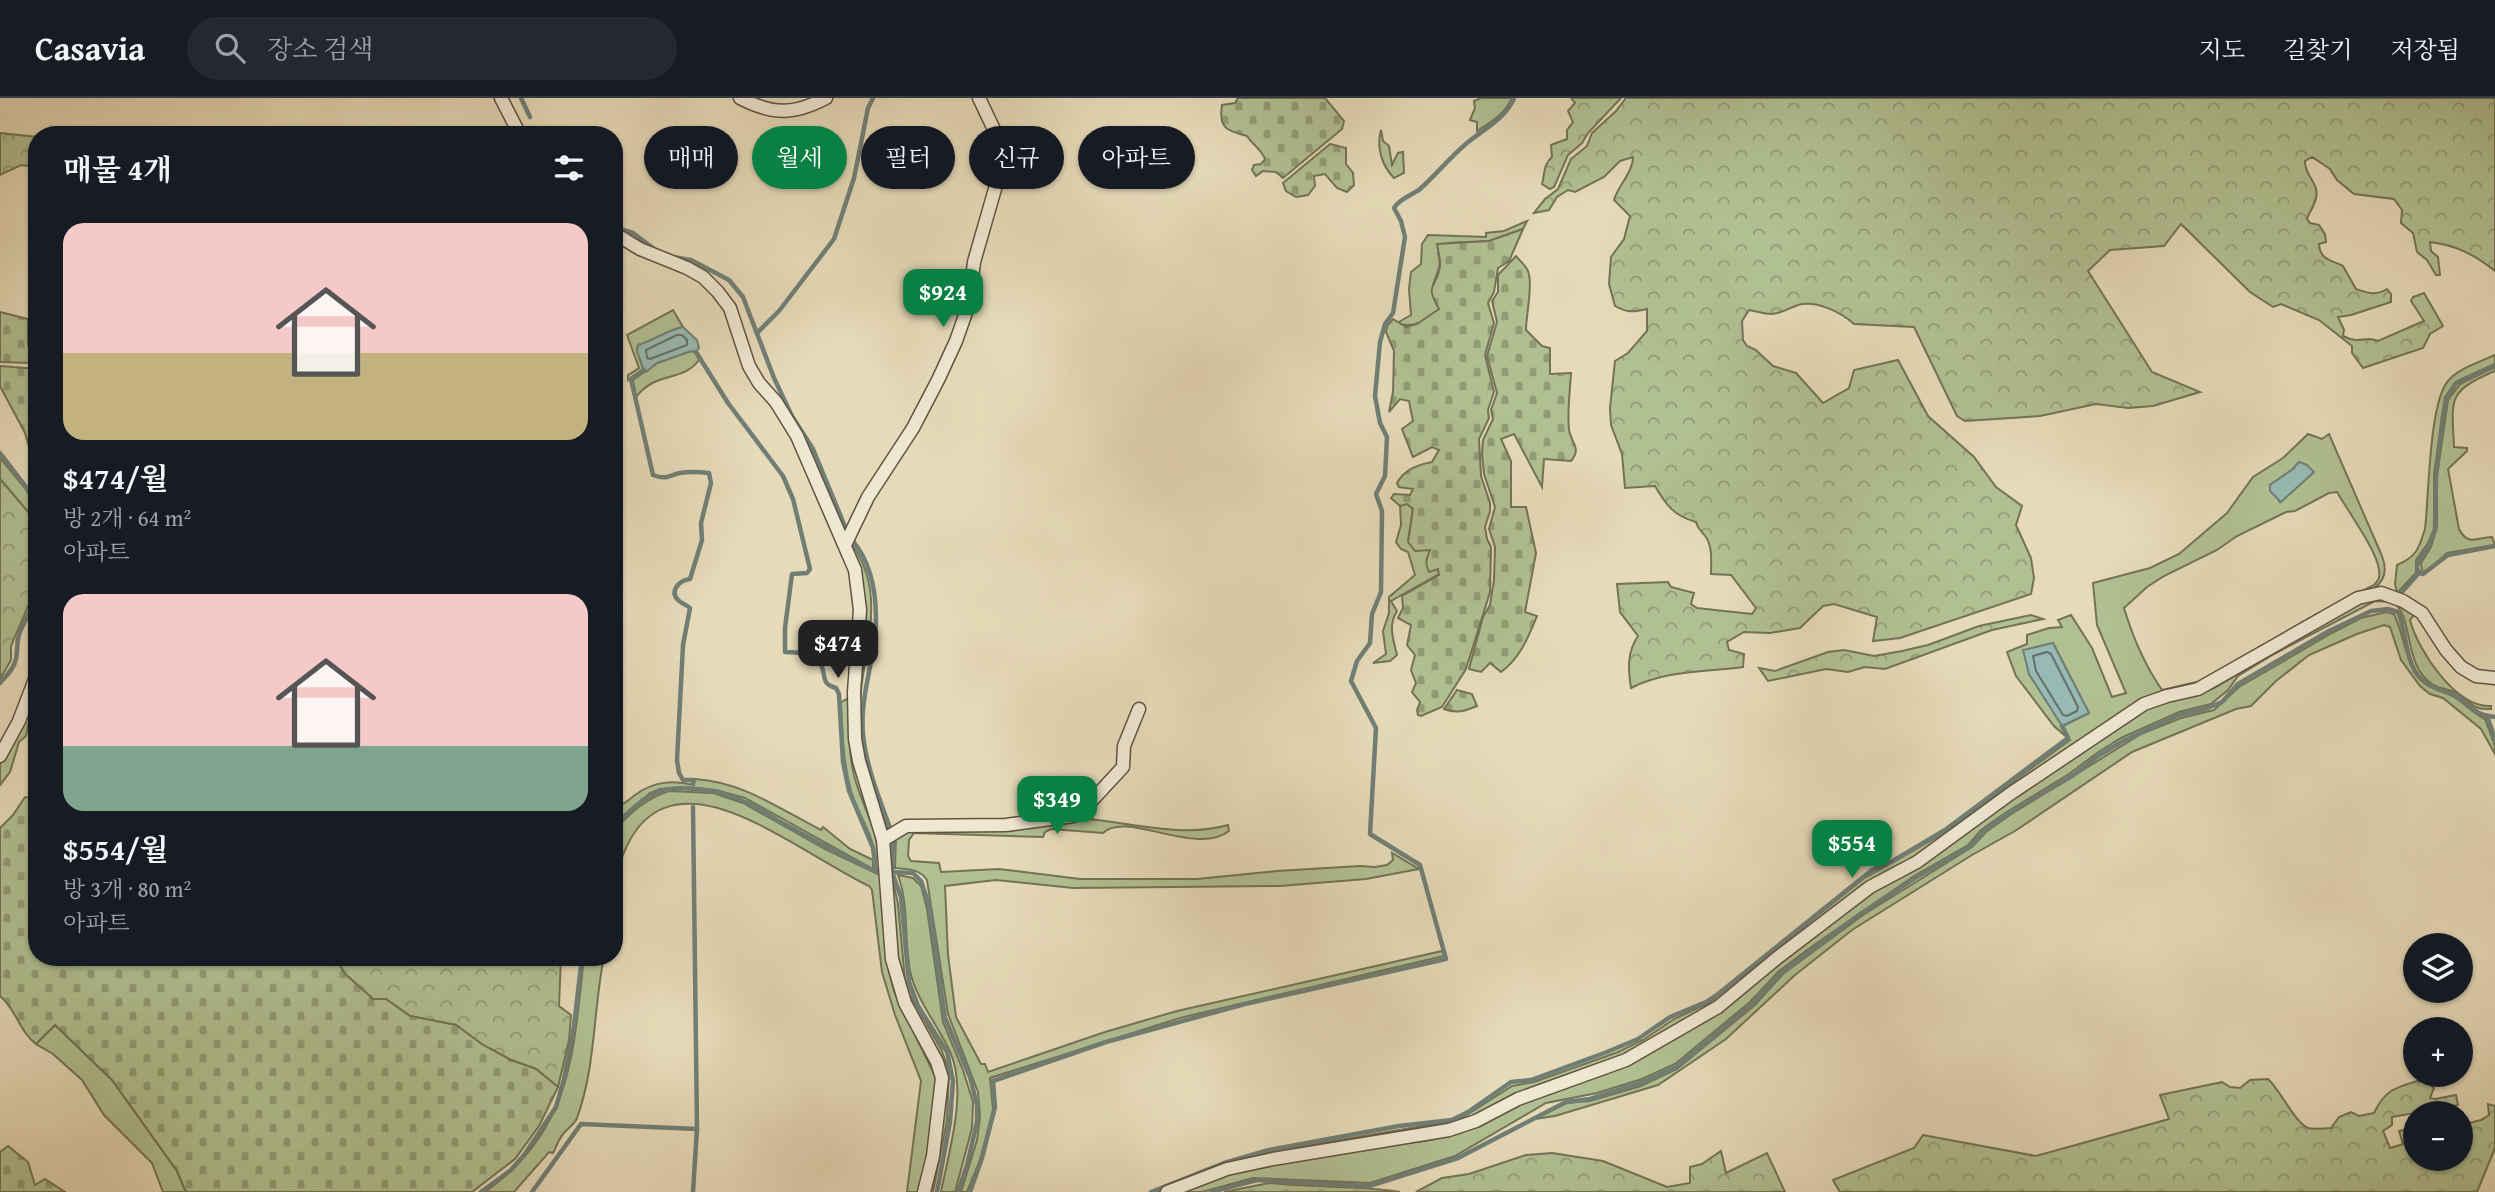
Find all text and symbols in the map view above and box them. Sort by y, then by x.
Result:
search box [187,17,677,80]
text: Casavia [35,24,145,72]
icon: search [211,29,249,67]
text: 장소 검색 [267,29,373,68]
text: 지도 [2199,32,2245,67]
text: 길찾기 [2283,32,2352,67]
text: 저장됨 [2390,32,2460,67]
chip: 매매 [644,126,738,189]
chip: 월세 [752,126,847,189]
chip: 필터 [861,126,955,189]
chip: 신규 [969,126,1064,189]
chip: 아파트 [1078,126,1195,189]
text: 매물 4개 [63,147,172,191]
icon: filters [550,149,588,187]
icon: home [263,269,389,395]
pin: $924 [902,270,984,329]
text: $924 [919,275,967,308]
text: $474/월 [63,456,169,500]
text: 방 2개 · 64 m² [63,501,191,534]
text: 아파트 [63,535,130,568]
pin: $474 [797,620,879,680]
text: $474 [814,626,862,659]
icon: home [263,640,389,766]
pin: $349 [1016,776,1098,836]
text: $349 [1033,782,1081,815]
pin: $554 [1811,820,1893,880]
text: $554 [1828,826,1876,859]
text: $554/월 [63,827,169,871]
text: 방 3개 · 80 m² [63,872,191,905]
text: 아파트 [63,906,130,939]
map controls [2403,933,2473,1171]
button: layers [2403,933,2473,1003]
button: + [2403,1017,2473,1087]
button: − [2403,1101,2473,1171]

